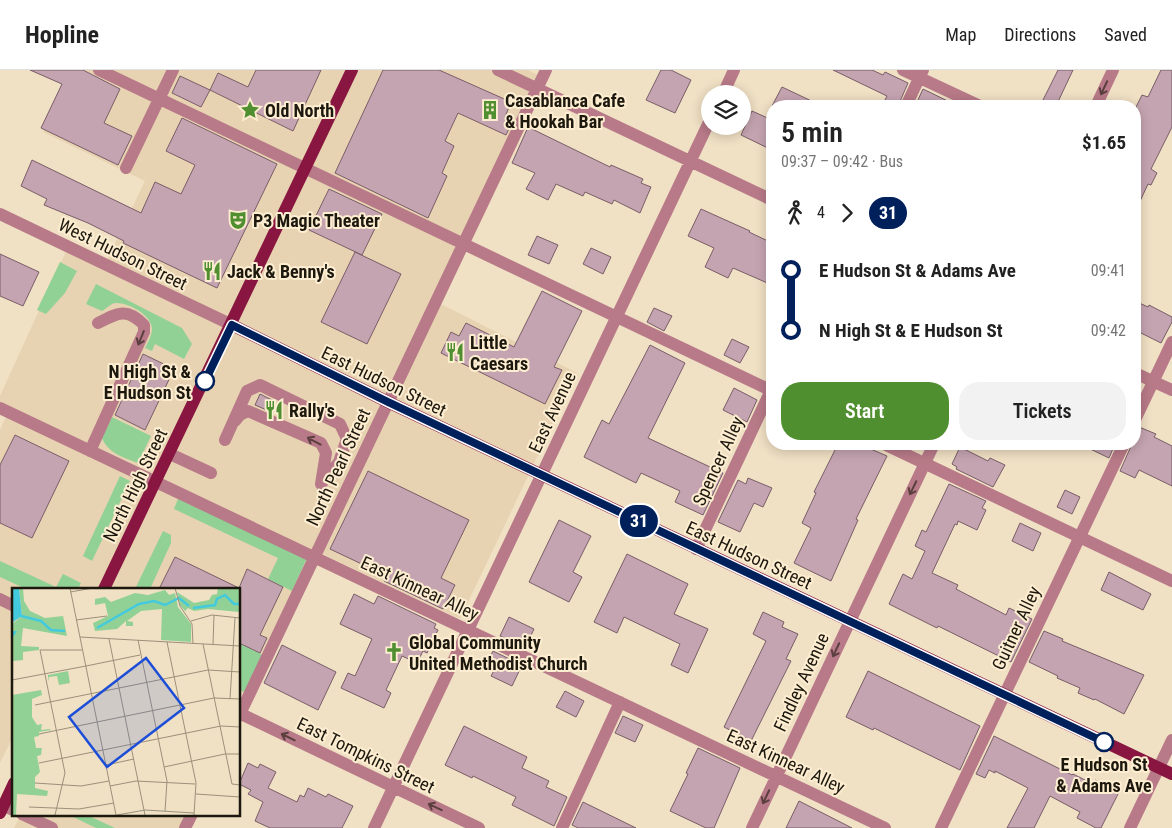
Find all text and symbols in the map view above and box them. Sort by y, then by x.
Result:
text: Hopline [25,21,99,49]
text: Map [945,24,976,45]
text: Directions [1004,24,1076,45]
text: Saved [1104,24,1147,45]
one-way arrow [1099,80,1109,95]
map controls [701,85,751,135]
button: layers [701,85,751,135]
place label: Casablanca Cafe & Hookah Bar [505,90,626,132]
place icon: Old North [239,99,261,121]
building icon: Casablanca Cafe & Hookah Bar [479,99,501,121]
place label: Old North [265,100,334,121]
text: 5 min [781,116,843,149]
text: $1.65 [1082,131,1126,154]
text: 09:37 – 09:42 · Bus [781,152,903,171]
icon: walk [781,199,809,227]
icon: forward [833,199,861,227]
text: 31 [879,202,897,223]
text: 4 [817,203,825,222]
theatre icon: P3 Magic Theater [227,209,249,231]
place label: P3 Magic Theater [253,210,380,231]
street label: West Hudson Street [55,214,191,294]
text: E Hudson St & Adams Ave [819,259,1016,282]
restaurant icon: Jack & Benny's [201,260,223,282]
place label: Jack & Benny's [227,261,335,282]
text: 09:41 [1091,261,1126,280]
text: N High St & E Hudson St [819,319,1003,342]
text: 09:42 [1091,321,1126,340]
one-way arrow [135,330,145,345]
place label: Little Caesars [470,332,528,374]
restaurant icon: Little Caesars [444,341,466,363]
street label: East Hudson Street [318,342,450,420]
place label: N High St & E Hudson St [104,361,192,403]
street label: East Avenue [524,368,580,456]
marker: N High St & E Hudson St [195,371,215,391]
button: Start [781,382,949,440]
button: Tickets [959,382,1126,440]
restaurant icon: Rally's [263,399,285,421]
place label: Rally's [289,400,335,421]
street label: North Pearl Street [302,405,374,529]
street label: Spencer Alley [688,413,748,509]
street label: North High Street [99,425,171,545]
one-way arrow [307,436,322,446]
one-way arrow [908,480,918,495]
line badge: 31 [616,505,662,537]
text: 31 [630,510,648,531]
street label: East Hudson Street [683,517,815,593]
street label: East Kinnear Alley [358,551,483,625]
street label: Guitner Alley [987,582,1045,673]
inset map [12,588,240,816]
street label: Findley Avenue [769,629,833,735]
place label: Global Community United Methodist Church [409,632,588,674]
church icon: Global Community United Methodist Church [383,641,405,663]
one-way arrow [831,642,840,657]
street label: East Tompkins Street [294,713,438,797]
street label: East Kinnear Alley [724,724,849,798]
one-way arrow [281,732,296,741]
marker: E Hudson St & Adams Ave [1094,732,1114,752]
place label: E Hudson St & Adams Ave [1056,754,1152,796]
one-way arrow [761,789,770,804]
one-way arrow [428,802,443,811]

